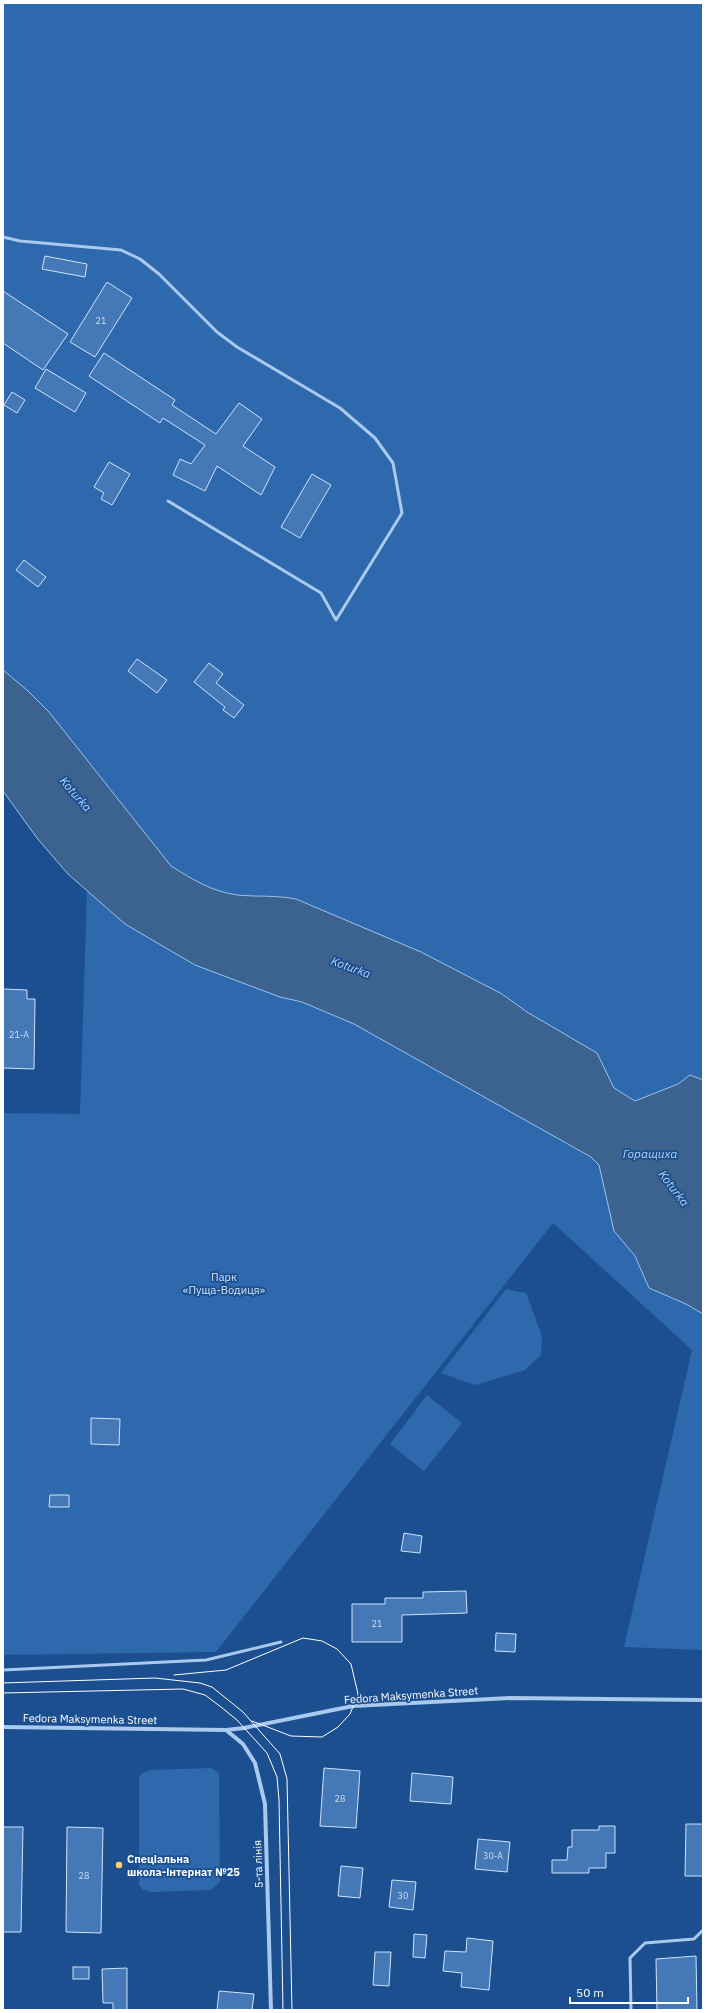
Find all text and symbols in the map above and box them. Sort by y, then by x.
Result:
house number: 21 [96,315,106,326]
water label: Koturka [57,773,95,815]
water label: Koturka [329,953,373,981]
house number: 21-А [9,1029,29,1040]
water label: Горащиха [623,1146,677,1161]
water label: Koturka [656,1167,692,1209]
park label: Парк «Пуща-Водиця» [183,1270,266,1297]
house number: 21 [372,1618,382,1629]
street label: Fedora Maksymenka Street [344,1683,479,1707]
street label: Fedora Maksymenka Street [23,1711,157,1727]
house number: 28 [335,1793,345,1804]
street label: 5-та лінія [250,1840,266,1888]
house number: 30-А [483,1850,503,1861]
place label: Спеціальна школа-інтернат №25 [127,1852,240,1879]
marker: Спеціальна школа-інтернат №25 [114,1860,124,1870]
house number: 28 [79,1870,89,1881]
house number: 30 [398,1890,408,1901]
scale bar [570,1979,688,2005]
text: 50 m [576,1985,604,2000]

